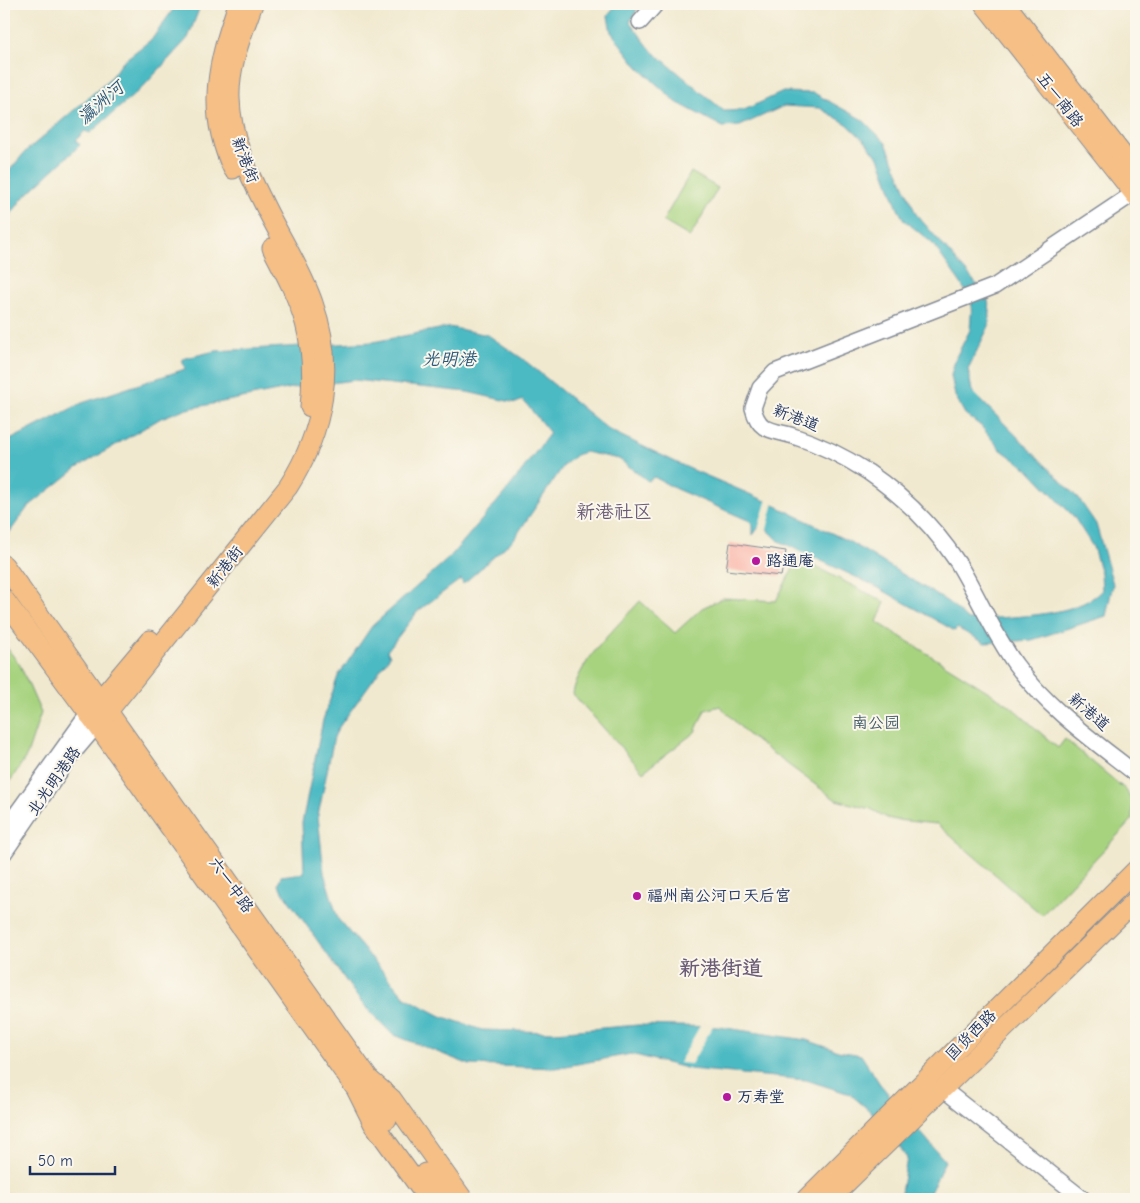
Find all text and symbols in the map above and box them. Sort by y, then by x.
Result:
street label: 五一南路 [1033,69,1087,131]
water label: 瀛洲河 [74,75,131,129]
street label: 新港街 [228,134,262,186]
water label: 光明港 [422,349,478,370]
street label: 新港道 [770,401,822,435]
district label: 新港社区 [576,501,652,523]
street label: 新港街 [203,543,247,591]
place label: 路通庵 [766,552,814,570]
marker: 路通庵 [750,555,762,567]
street label: 新港道 [1065,689,1113,735]
park label: 南公园 [852,714,900,732]
street label: 北光明港路 [24,743,84,819]
street label: 六一中路 [205,854,257,916]
place label: 福州南公河口天后宫 [647,887,791,905]
marker: 福州南公河口天后宫 [631,890,643,902]
district label: 新港街道 [679,956,763,980]
street label: 国货西路 [942,1006,1000,1064]
place label: 万寿堂 [737,1088,785,1106]
marker: 万寿堂 [721,1091,733,1103]
scale bar [30,1143,115,1175]
text: 50 m [38,1152,73,1170]

